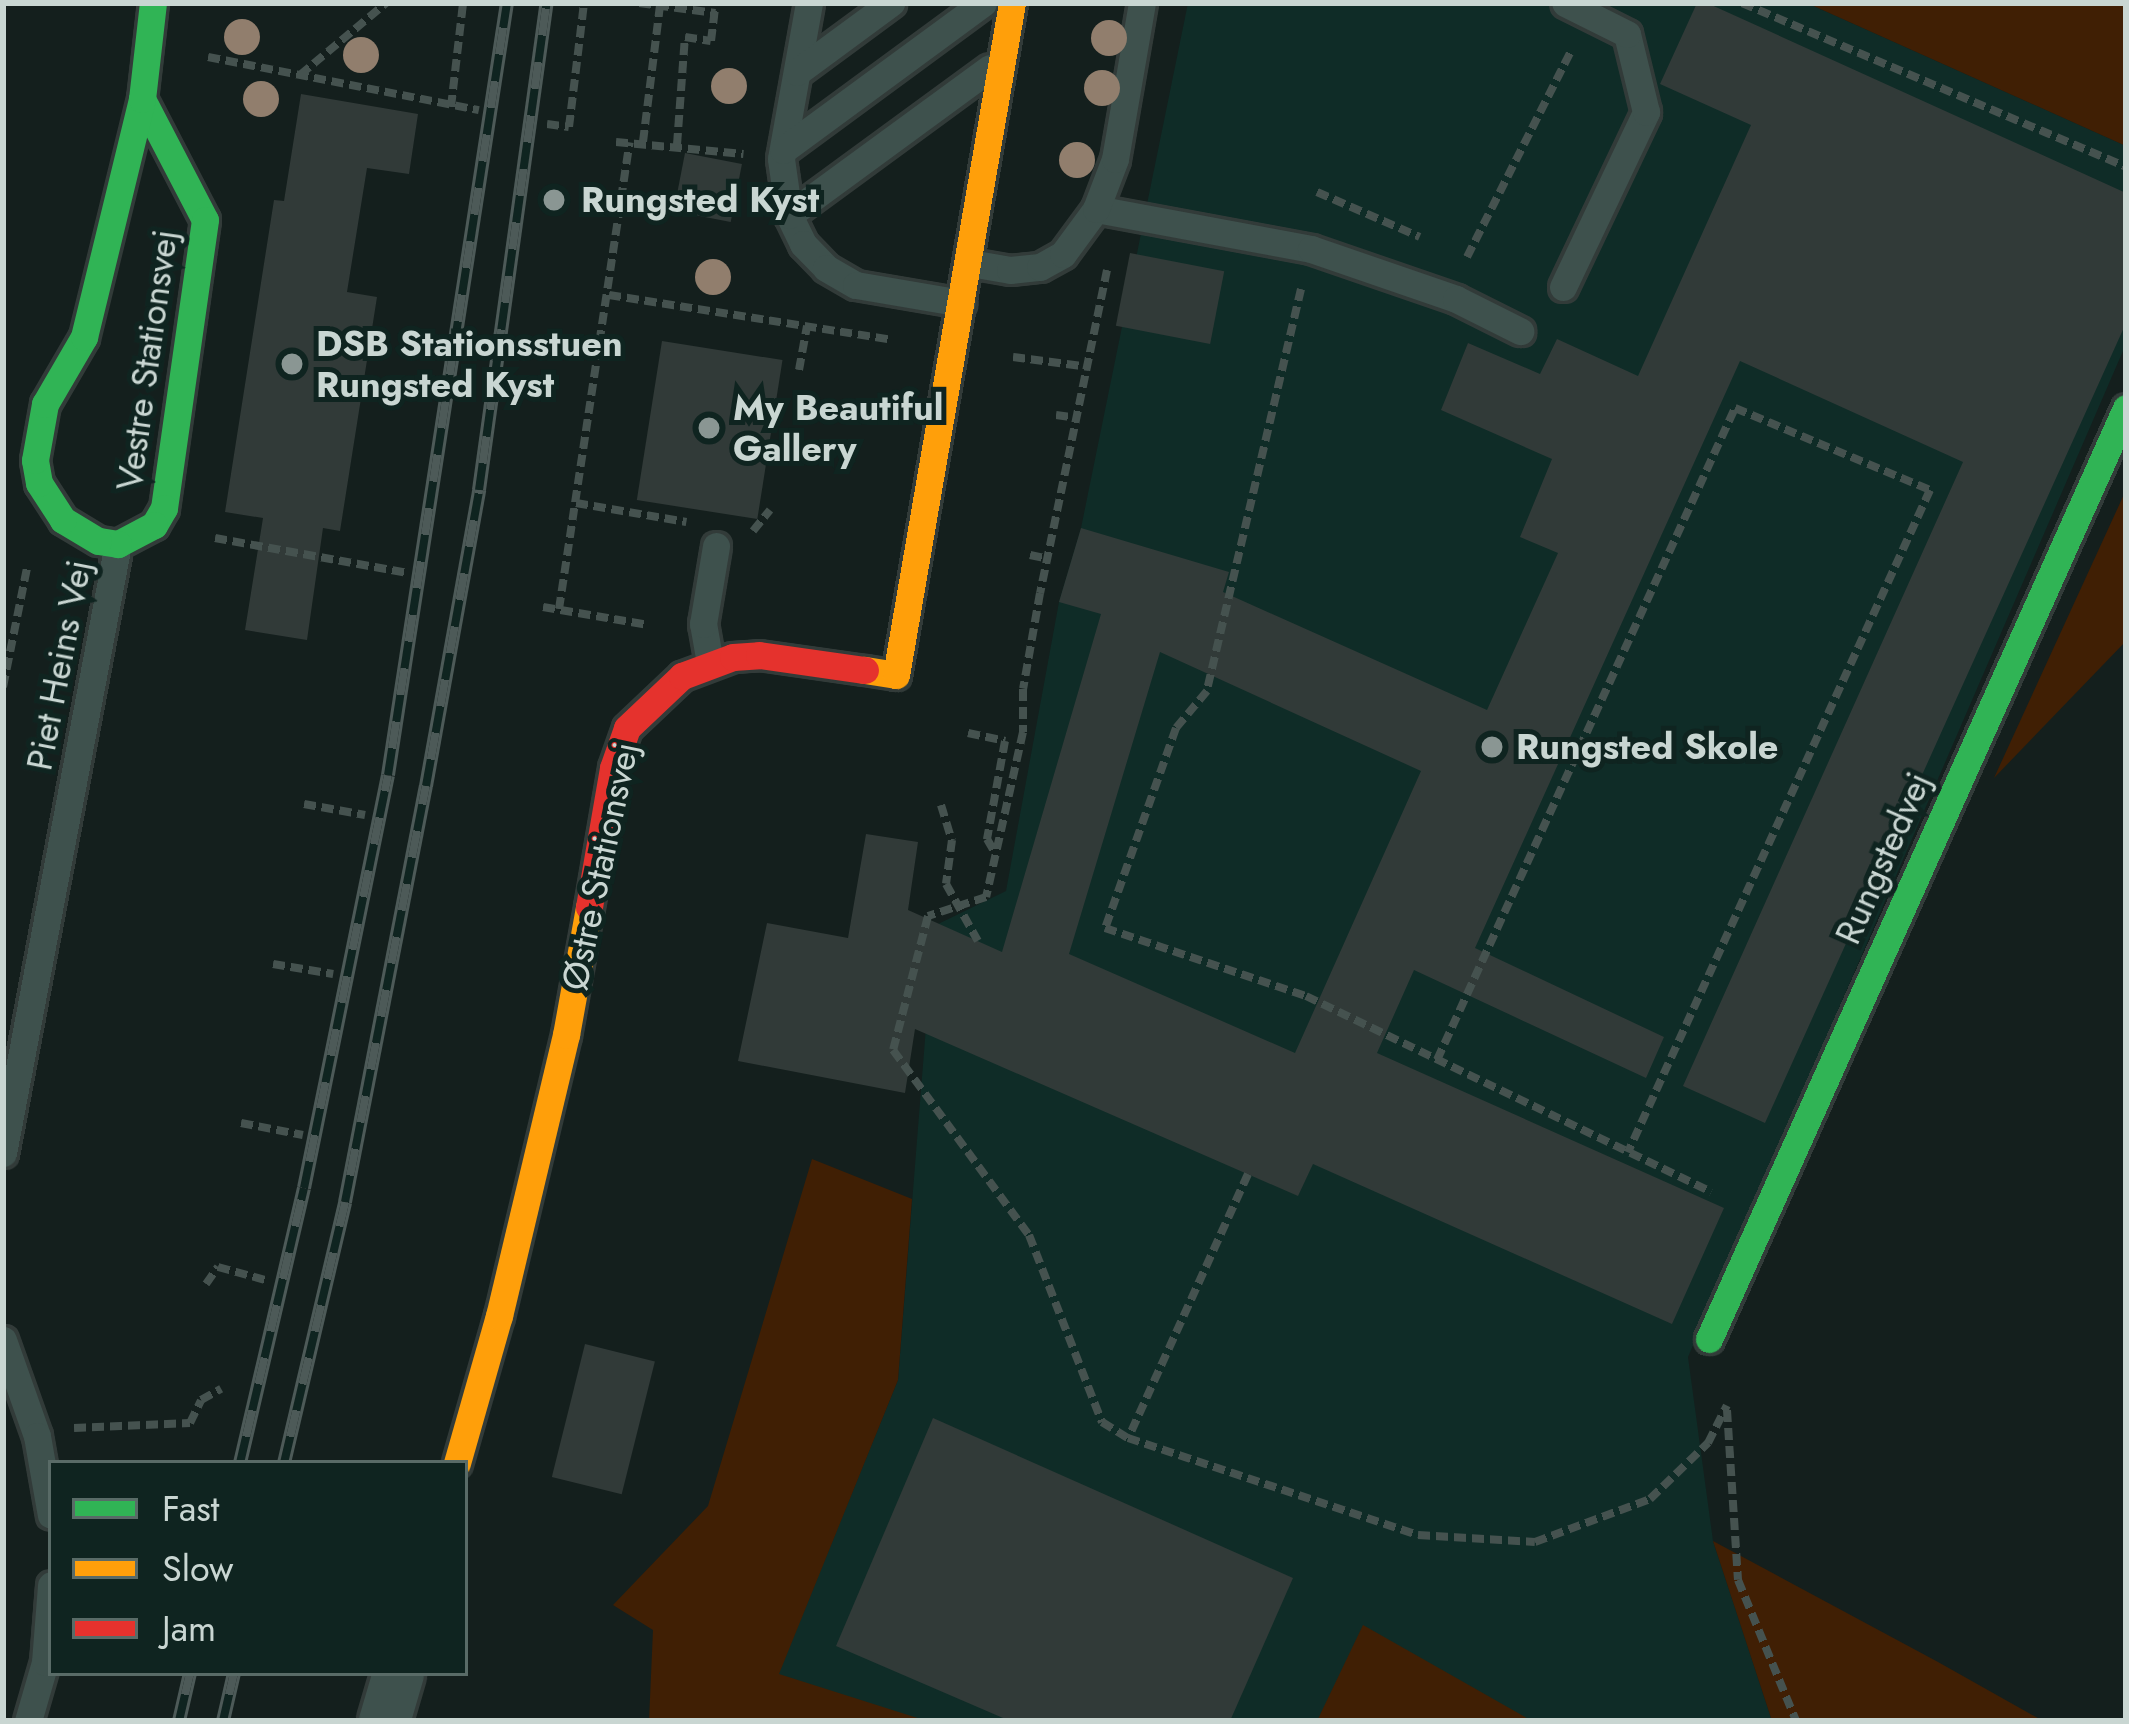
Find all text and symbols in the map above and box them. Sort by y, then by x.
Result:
place label: Rungsted Kyst [581,178,819,222]
marker: Rungsted Kyst [538,184,570,216]
street label: Vestre Stationsvej [107,227,187,493]
place label: DSB Stationsstuen Rungsted Kyst [316,321,623,406]
marker: DSB Stationsstuen Rungsted Kyst [279,351,305,377]
place label: My Beautiful Gallery [733,385,943,470]
marker: My Beautiful Gallery [696,415,722,441]
street label: Piet Heins Vej [17,556,101,774]
place label: Rungsted Skole [1516,725,1778,769]
marker: Rungsted Skole [1479,734,1505,760]
street label: Østre Stationsvej [553,738,647,994]
street label: Rungstedvej [1826,765,1940,951]
legend [48,1460,468,1676]
text: Fast [162,1482,219,1534]
text: Slow [162,1542,234,1594]
text: Jam [162,1602,216,1654]

